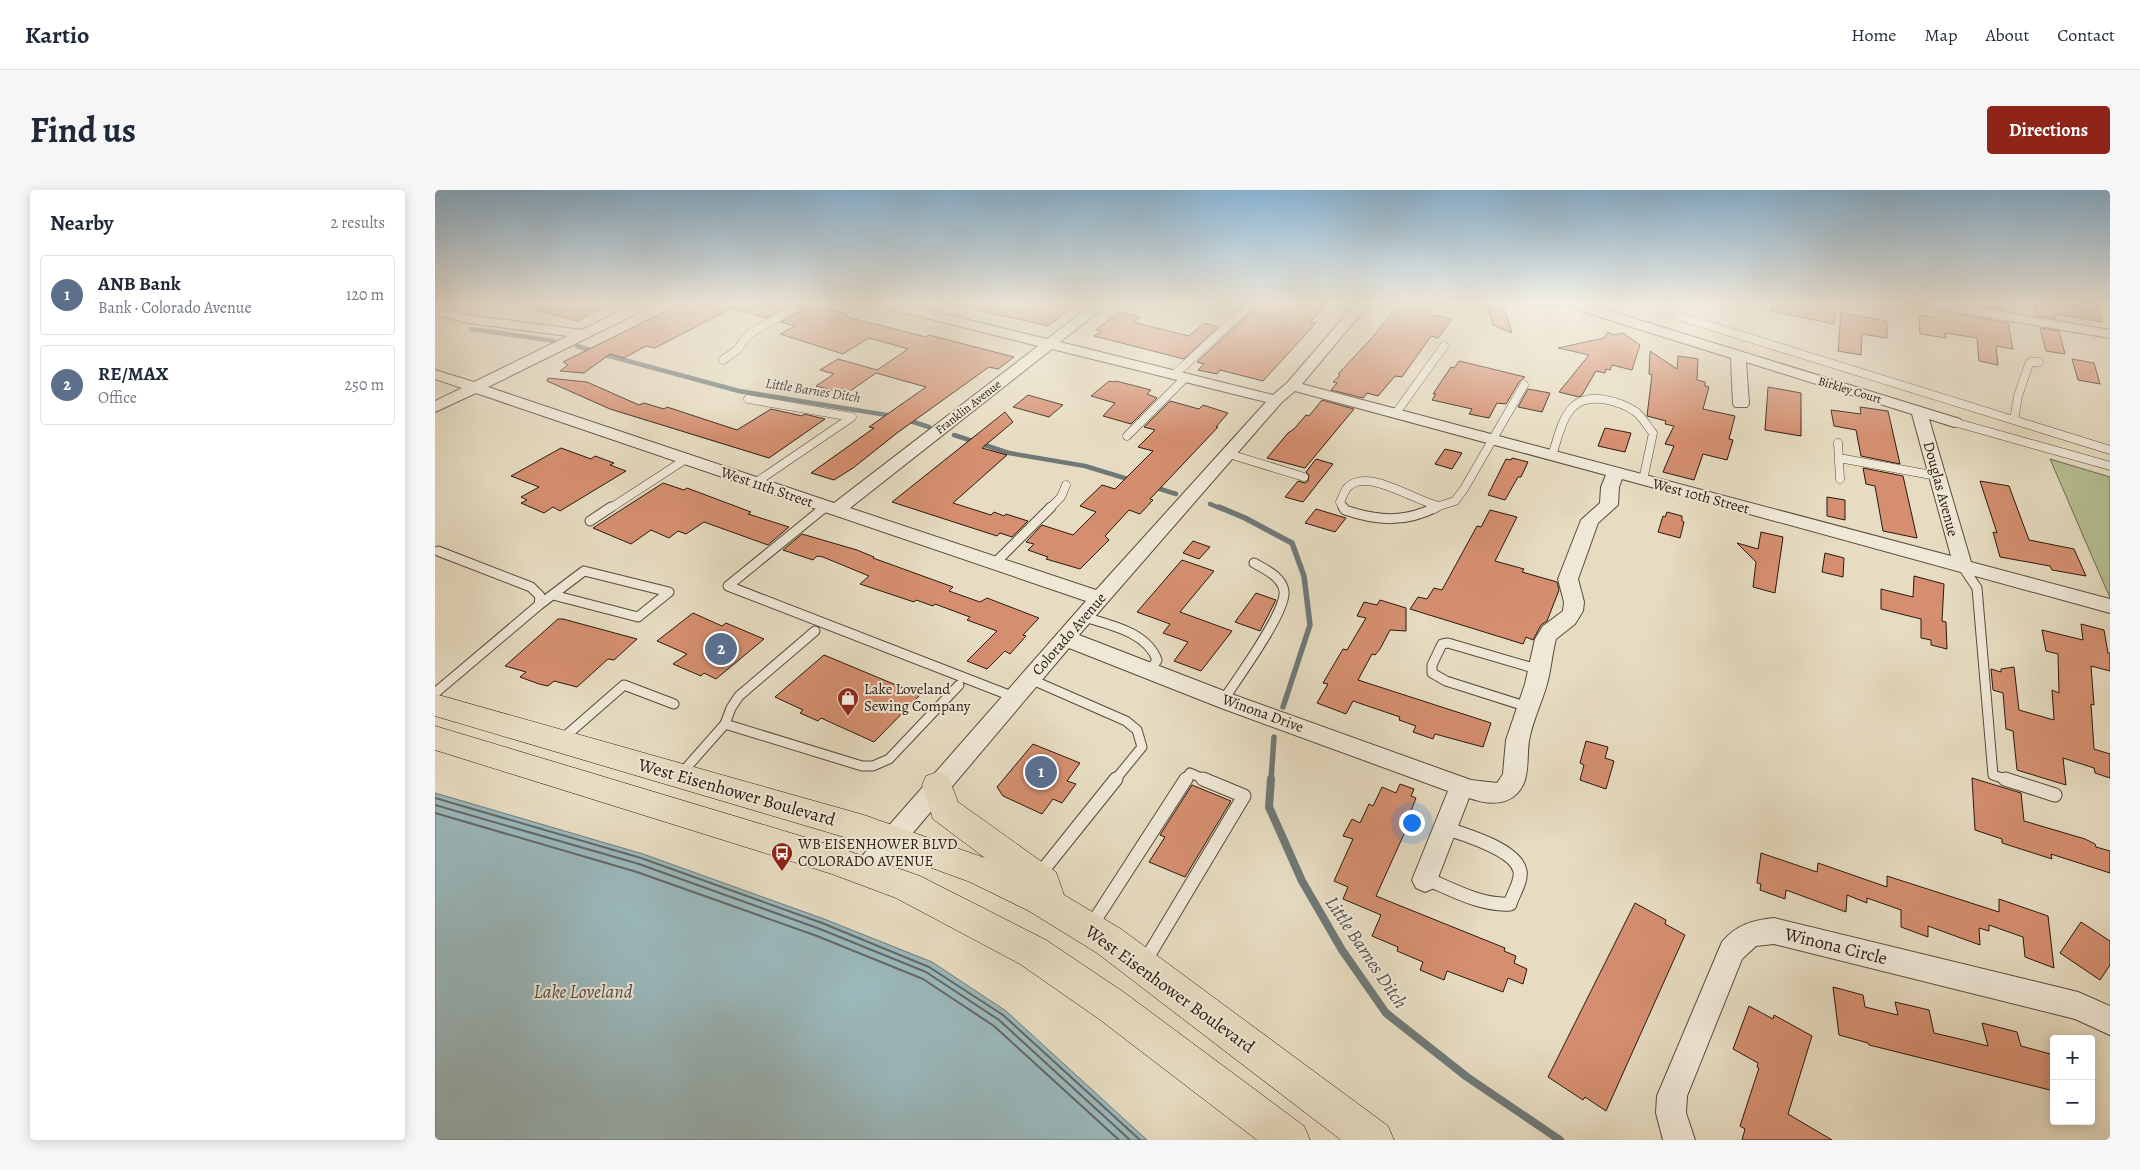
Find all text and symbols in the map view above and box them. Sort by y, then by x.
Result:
text: Kartio [25,19,89,51]
text: Home [1851,23,1896,47]
text: Map [1924,23,1957,47]
text: About [1985,23,2029,47]
text: Contact [2057,23,2115,47]
text: Find us [30,106,136,154]
button: Directions [1987,106,2110,154]
text: Nearby [50,209,113,237]
text: 2 results [330,212,385,234]
text: ANB Bank [98,271,181,297]
text: 1 [64,284,70,306]
text: 120 m [346,284,384,306]
text: Bank · Colorado Avenue [98,297,252,319]
text: RE/MAX [98,361,168,387]
street label: Birkley Court [1816,373,1884,407]
text: 2 [63,374,71,396]
text: 250 m [345,374,384,396]
water label: Little Barnes Ditch [764,374,862,407]
street label: Franklin Avenue [932,376,1004,438]
text: Office [98,387,137,409]
street label: Douglas Avenue [1919,439,1963,539]
street label: West 11th Street [717,461,816,512]
street label: West 10th Street [1649,473,1752,519]
street label: Colorado Avenue [1028,588,1111,680]
pin: 2 [705,630,737,668]
place label: Lake Loveland Sewing Company [864,679,971,716]
shop icon: Lake Loveland Sewing Company [836,686,860,717]
street label: Winona Drive [1219,689,1307,737]
street label: West Eisenhower Boulevard [635,752,839,832]
pin: 1 [1025,753,1057,791]
your location [1399,810,1425,836]
place label: WB EISENHOWER BLVD COLORADO AVENUE [797,834,958,871]
bus stop icon: WB EISENHOWER BLVD COLORADO AVENUE [770,841,794,872]
water label: Little Barnes Ditch [1319,891,1413,1014]
street label: West Eisenhower Boulevard [1080,919,1260,1059]
street label: Winona Circle [1781,921,1890,970]
water label: Lake Loveland [534,979,633,1005]
map controls [2050,1035,2095,1125]
button: + [2050,1035,2095,1080]
button: − [2050,1080,2095,1125]

